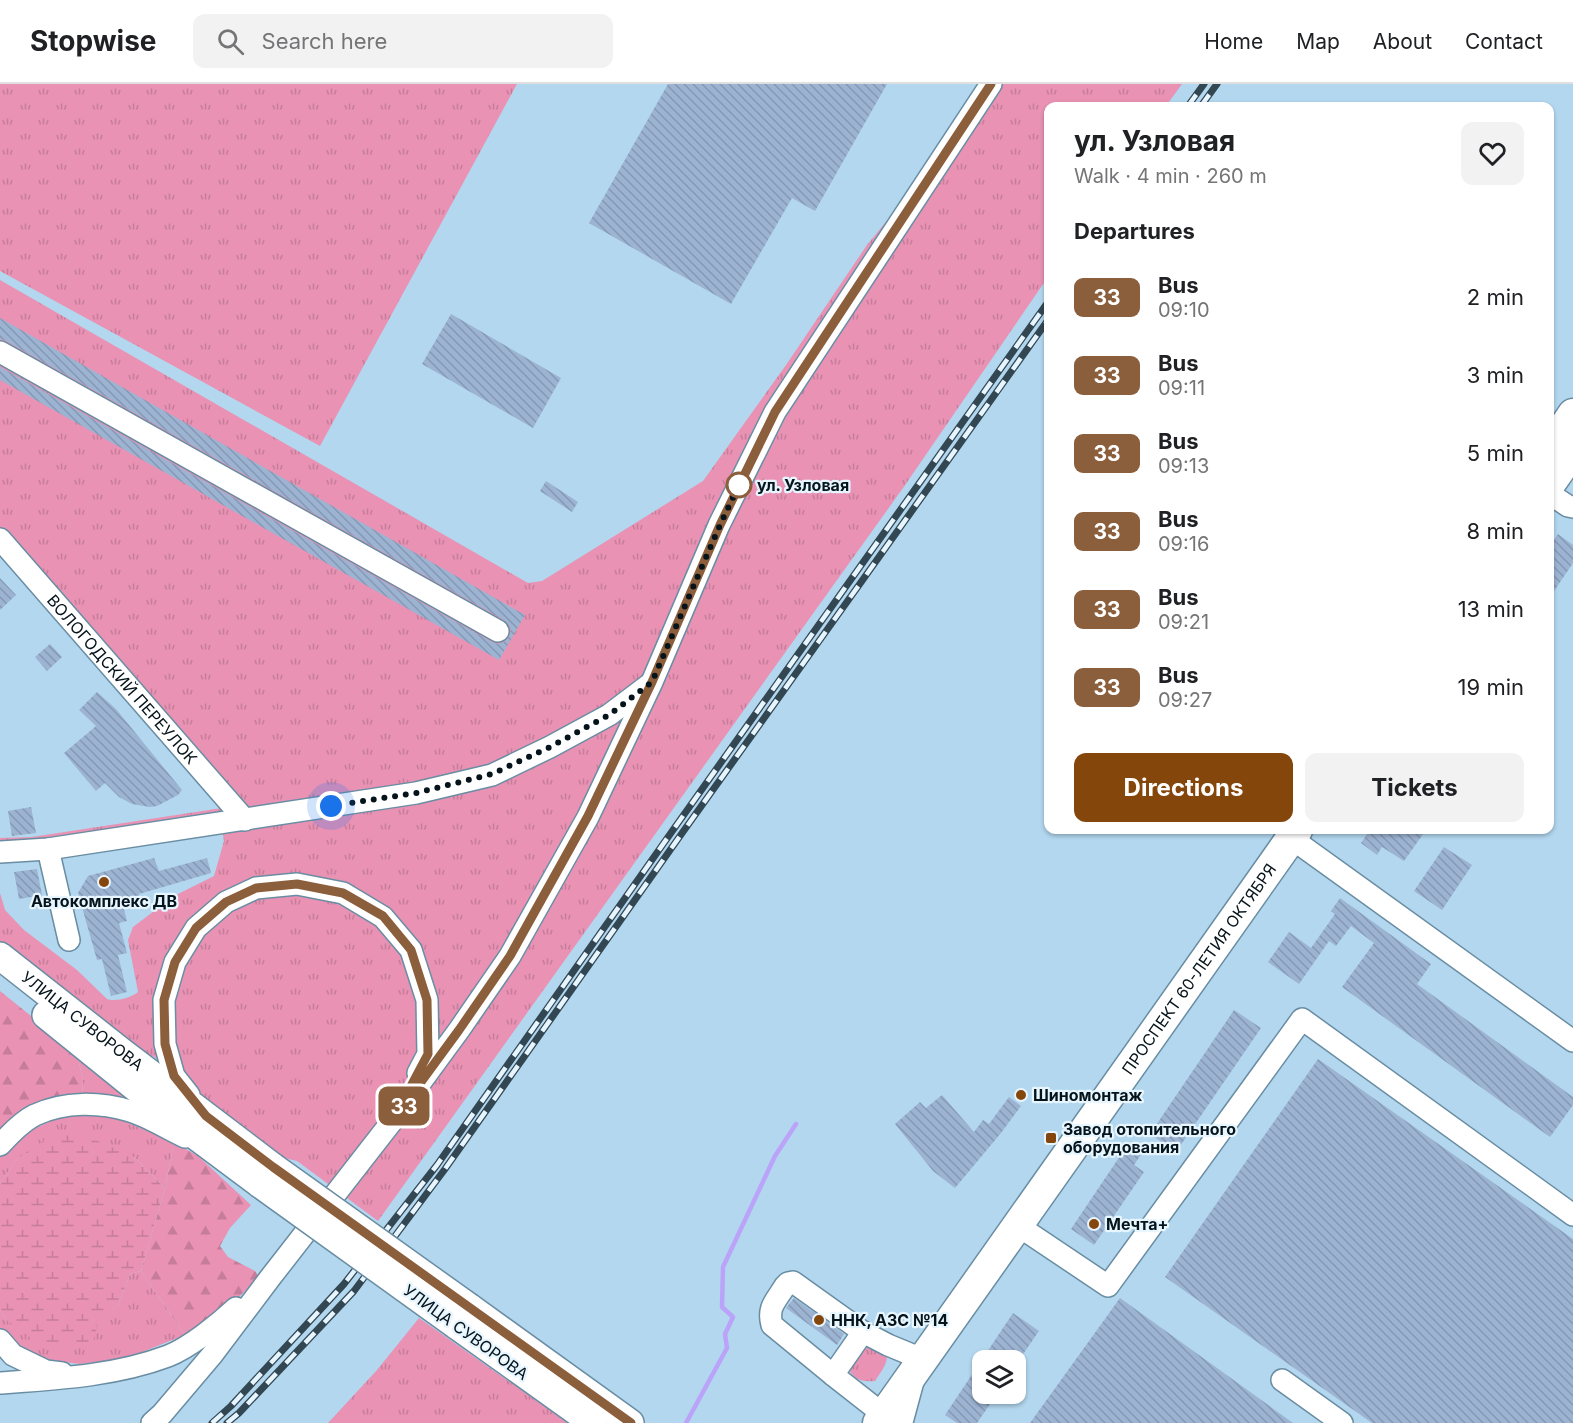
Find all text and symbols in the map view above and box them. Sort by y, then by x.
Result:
search box [193,14,613,68]
text: Stopwise [30,24,157,58]
icon: search [214,25,247,58]
text: Search here [262,28,387,54]
text: Home [1204,29,1263,54]
text: Map [1296,29,1340,54]
text: About [1373,29,1432,54]
text: Contact [1465,29,1543,54]
button: heart [1461,122,1524,185]
text: ул. Узловая [1074,124,1235,158]
text: Walk · 4 min · 260 m [1074,164,1267,188]
text: Departures [1074,218,1195,244]
text: Bus [1158,272,1199,298]
text: 2 min [1467,284,1524,310]
text: 33 [1093,285,1121,310]
text: 09:10 [1158,298,1210,322]
text: Bus [1158,350,1199,376]
text: 3 min [1467,362,1524,388]
text: 33 [1093,363,1121,388]
text: 09:11 [1158,376,1205,400]
text: Bus [1158,428,1199,454]
text: 5 min [1467,440,1524,466]
text: 33 [1093,441,1121,466]
text: 09:13 [1158,454,1209,478]
marker: ул. Узловая [726,472,752,498]
place label: ул. Узловая [757,475,849,495]
text: Bus [1158,506,1199,532]
text: 8 min [1467,518,1524,544]
text: 33 [1093,519,1121,544]
text: 09:16 [1158,532,1209,556]
text: Bus [1158,584,1199,610]
street label: ВОЛОГОДСКИЙ ПЕРЕУЛОК [43,590,202,768]
text: 13 min [1458,596,1524,622]
text: 33 [1093,597,1121,622]
text: 09:21 [1158,610,1209,634]
text: Bus [1158,662,1199,688]
text: 19 min [1458,674,1524,700]
text: 33 [1093,675,1121,700]
text: 09:27 [1158,688,1212,712]
button: Directions [1074,753,1293,822]
button: Tickets [1305,753,1524,822]
your location [316,791,346,821]
street label: ПРОСПЕКТ 60-ЛЕТИЯ ОКТЯБРЯ [1117,860,1280,1078]
marker: Автокомплекс ДВ [97,875,111,889]
place label: Автокомплекс ДВ [31,891,177,911]
street label: УЛИЦА СУВОРОВА [18,967,148,1075]
place label: Шиномонтаж [1033,1085,1143,1105]
line badge: 33 [377,1086,431,1126]
marker: Шиномонтаж [1014,1088,1028,1102]
text: 33 [390,1094,418,1119]
place label: Завод отопительного оборудования [1063,1119,1236,1157]
marker: Завод отопительного оборудования [1044,1131,1058,1145]
place label: Мечта+ [1106,1214,1168,1234]
marker: Мечта+ [1087,1217,1101,1231]
street label: УЛИЦА СУВОРОВА [400,1280,532,1384]
place label: ННК, АЗС №14 [831,1310,948,1330]
marker: ННК, АЗС №14 [812,1313,826,1327]
map controls [972,1350,1026,1404]
button: layers [972,1350,1026,1404]

